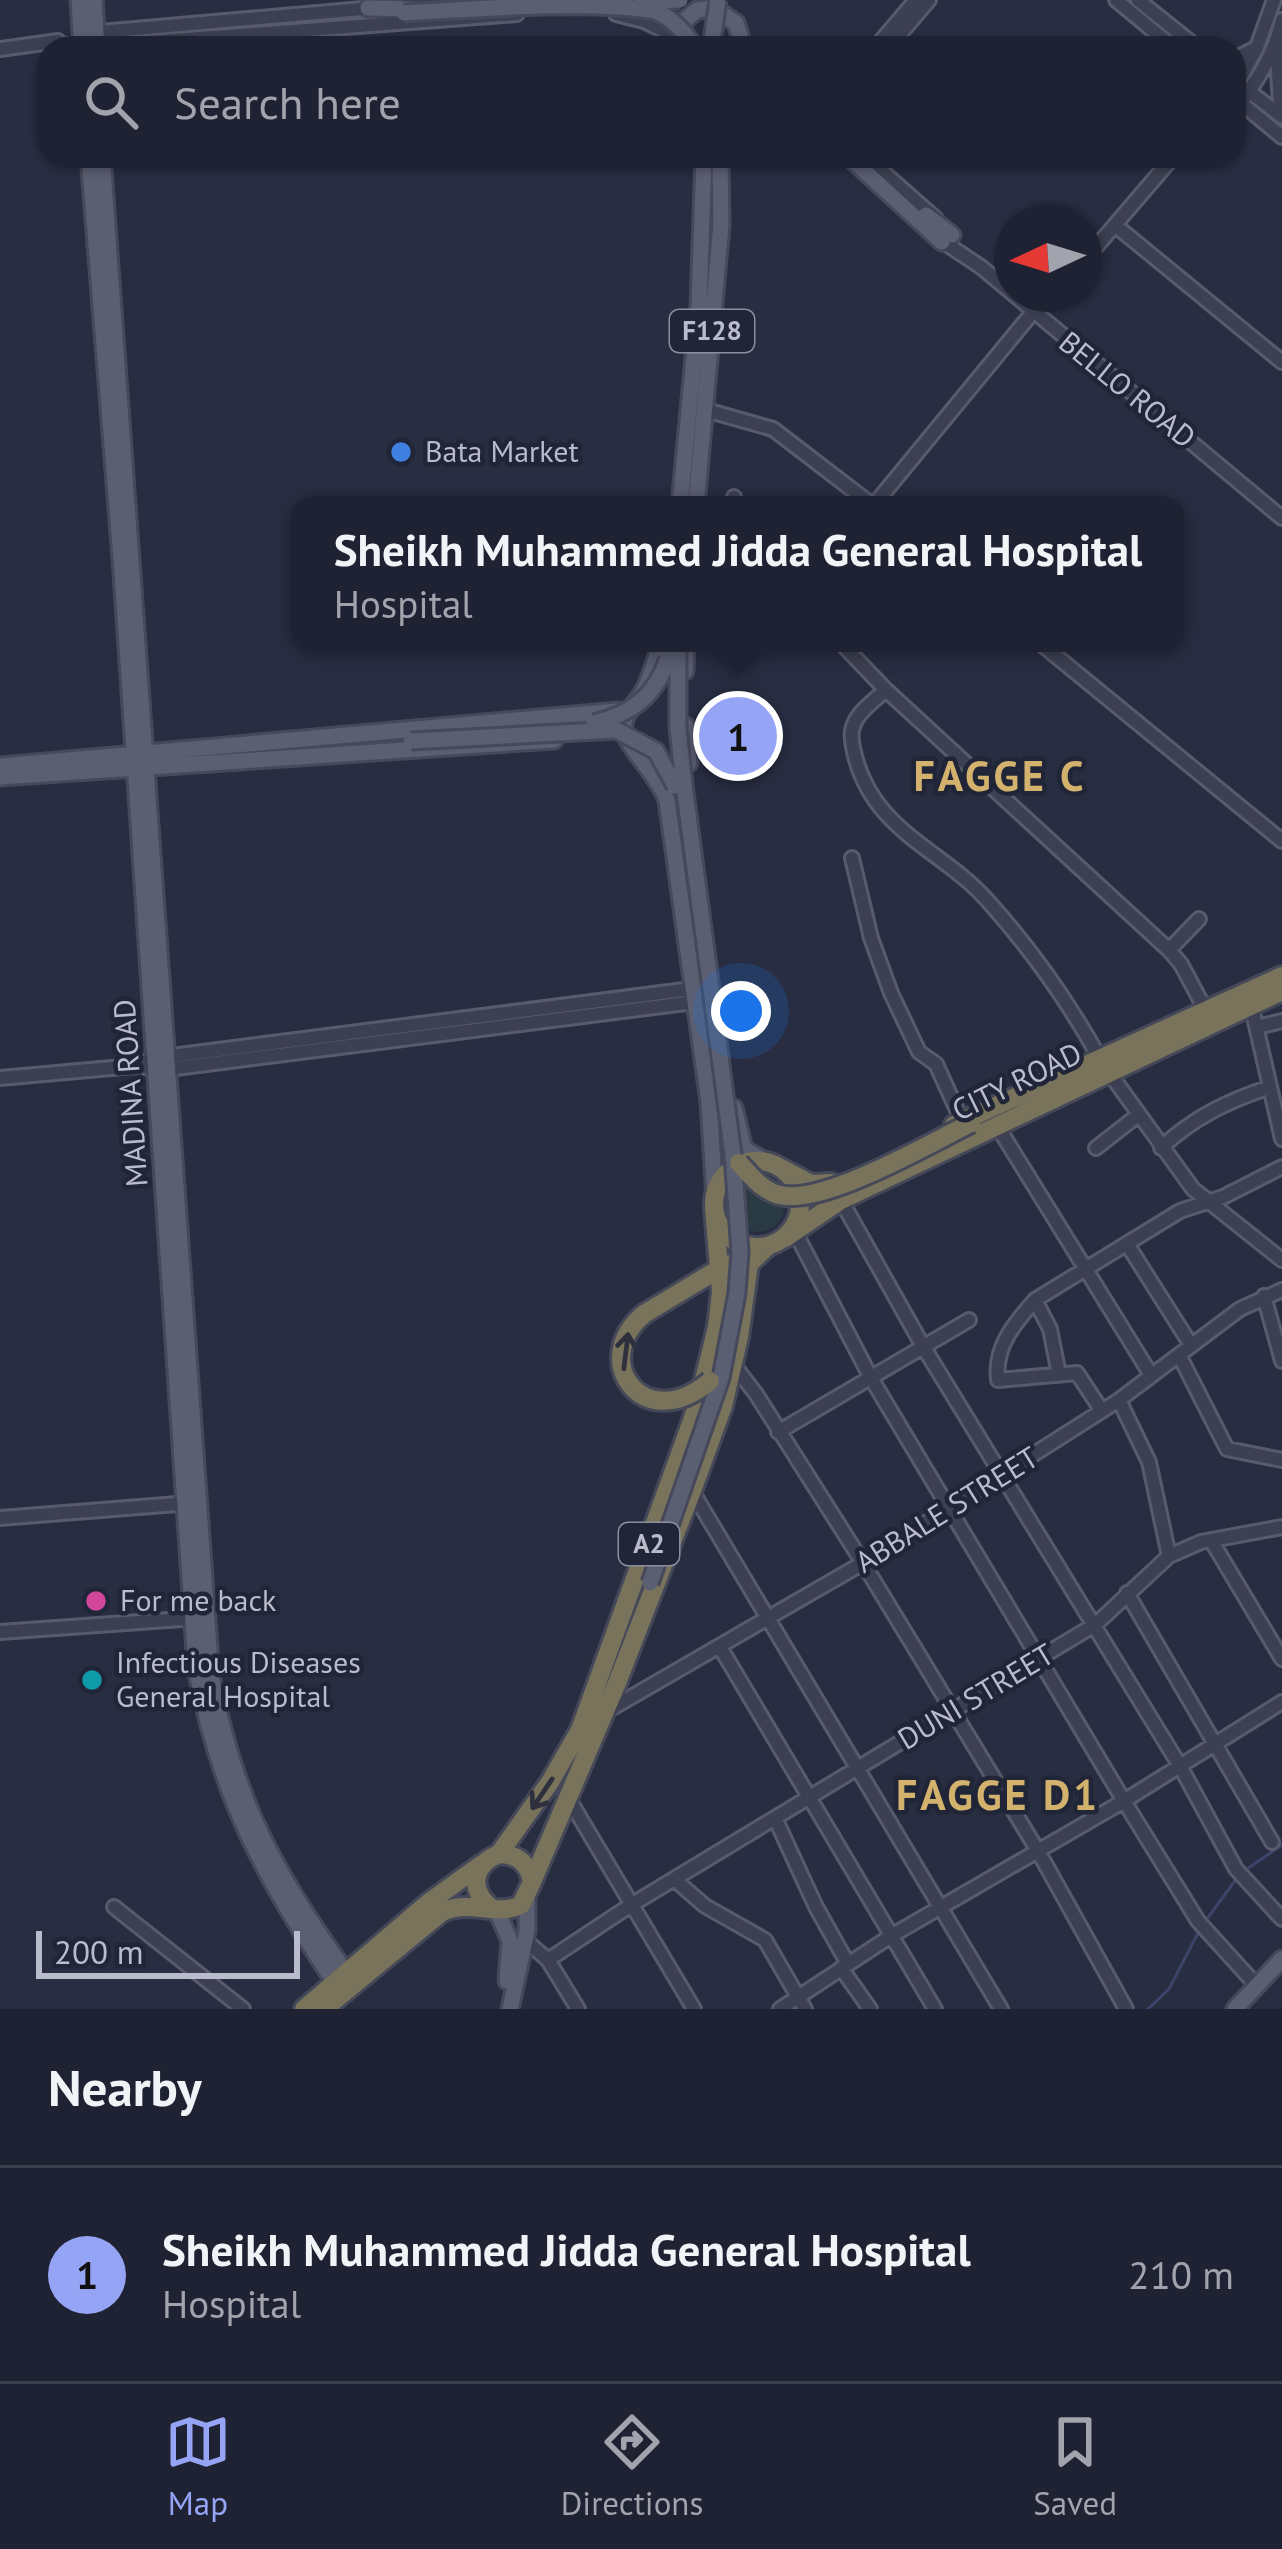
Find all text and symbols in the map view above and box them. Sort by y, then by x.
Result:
search box [36,36,1246,168]
icon: search [78,69,144,135]
text: Search here [174,73,401,131]
north arrow [994,204,1102,312]
road number: F128 [670,310,754,352]
street label: BELLO ROAD [1052,322,1204,456]
place label: Bata Market [425,431,579,470]
marker: Bata Market [388,439,414,465]
popup [291,496,1185,652]
text: Sheikh Muhammed Jidda General Hospital [334,520,1142,578]
text: Hospital [334,578,473,629]
pin: 1 [699,691,777,781]
district label: FAGGE C [913,748,1087,803]
your location [711,981,771,1041]
street label: MADINA ROAD [104,998,156,1188]
street label: CITY ROAD [945,1033,1088,1129]
one-way arrow [616,1332,638,1371]
street label: ABBALE STREET [847,1437,1045,1581]
road number: A2 [619,1523,679,1565]
place label: For me back [120,1580,277,1619]
marker: For me back [83,1588,109,1614]
street label: DUNI STREET [890,1634,1061,1758]
place label: Infectious Diseases General Hospital [116,1642,361,1715]
marker: Infectious Diseases General Hospital [79,1667,105,1693]
district label: FAGGE D1 [896,1767,1100,1822]
one-way arrow [530,1777,555,1811]
scale bar [36,1925,300,1978]
text: 200 m [54,1930,144,1973]
text: Nearby [48,2054,202,2120]
text: Sheikh Muhammed Jidda General Hospital [162,2220,971,2278]
text: 1 [76,2249,98,2300]
text: 210 m [1128,2249,1234,2300]
text: Hospital [162,2278,301,2329]
tab: Map [165,2409,231,2524]
tab: Directions [561,2409,703,2524]
tab: Saved [1033,2409,1117,2524]

